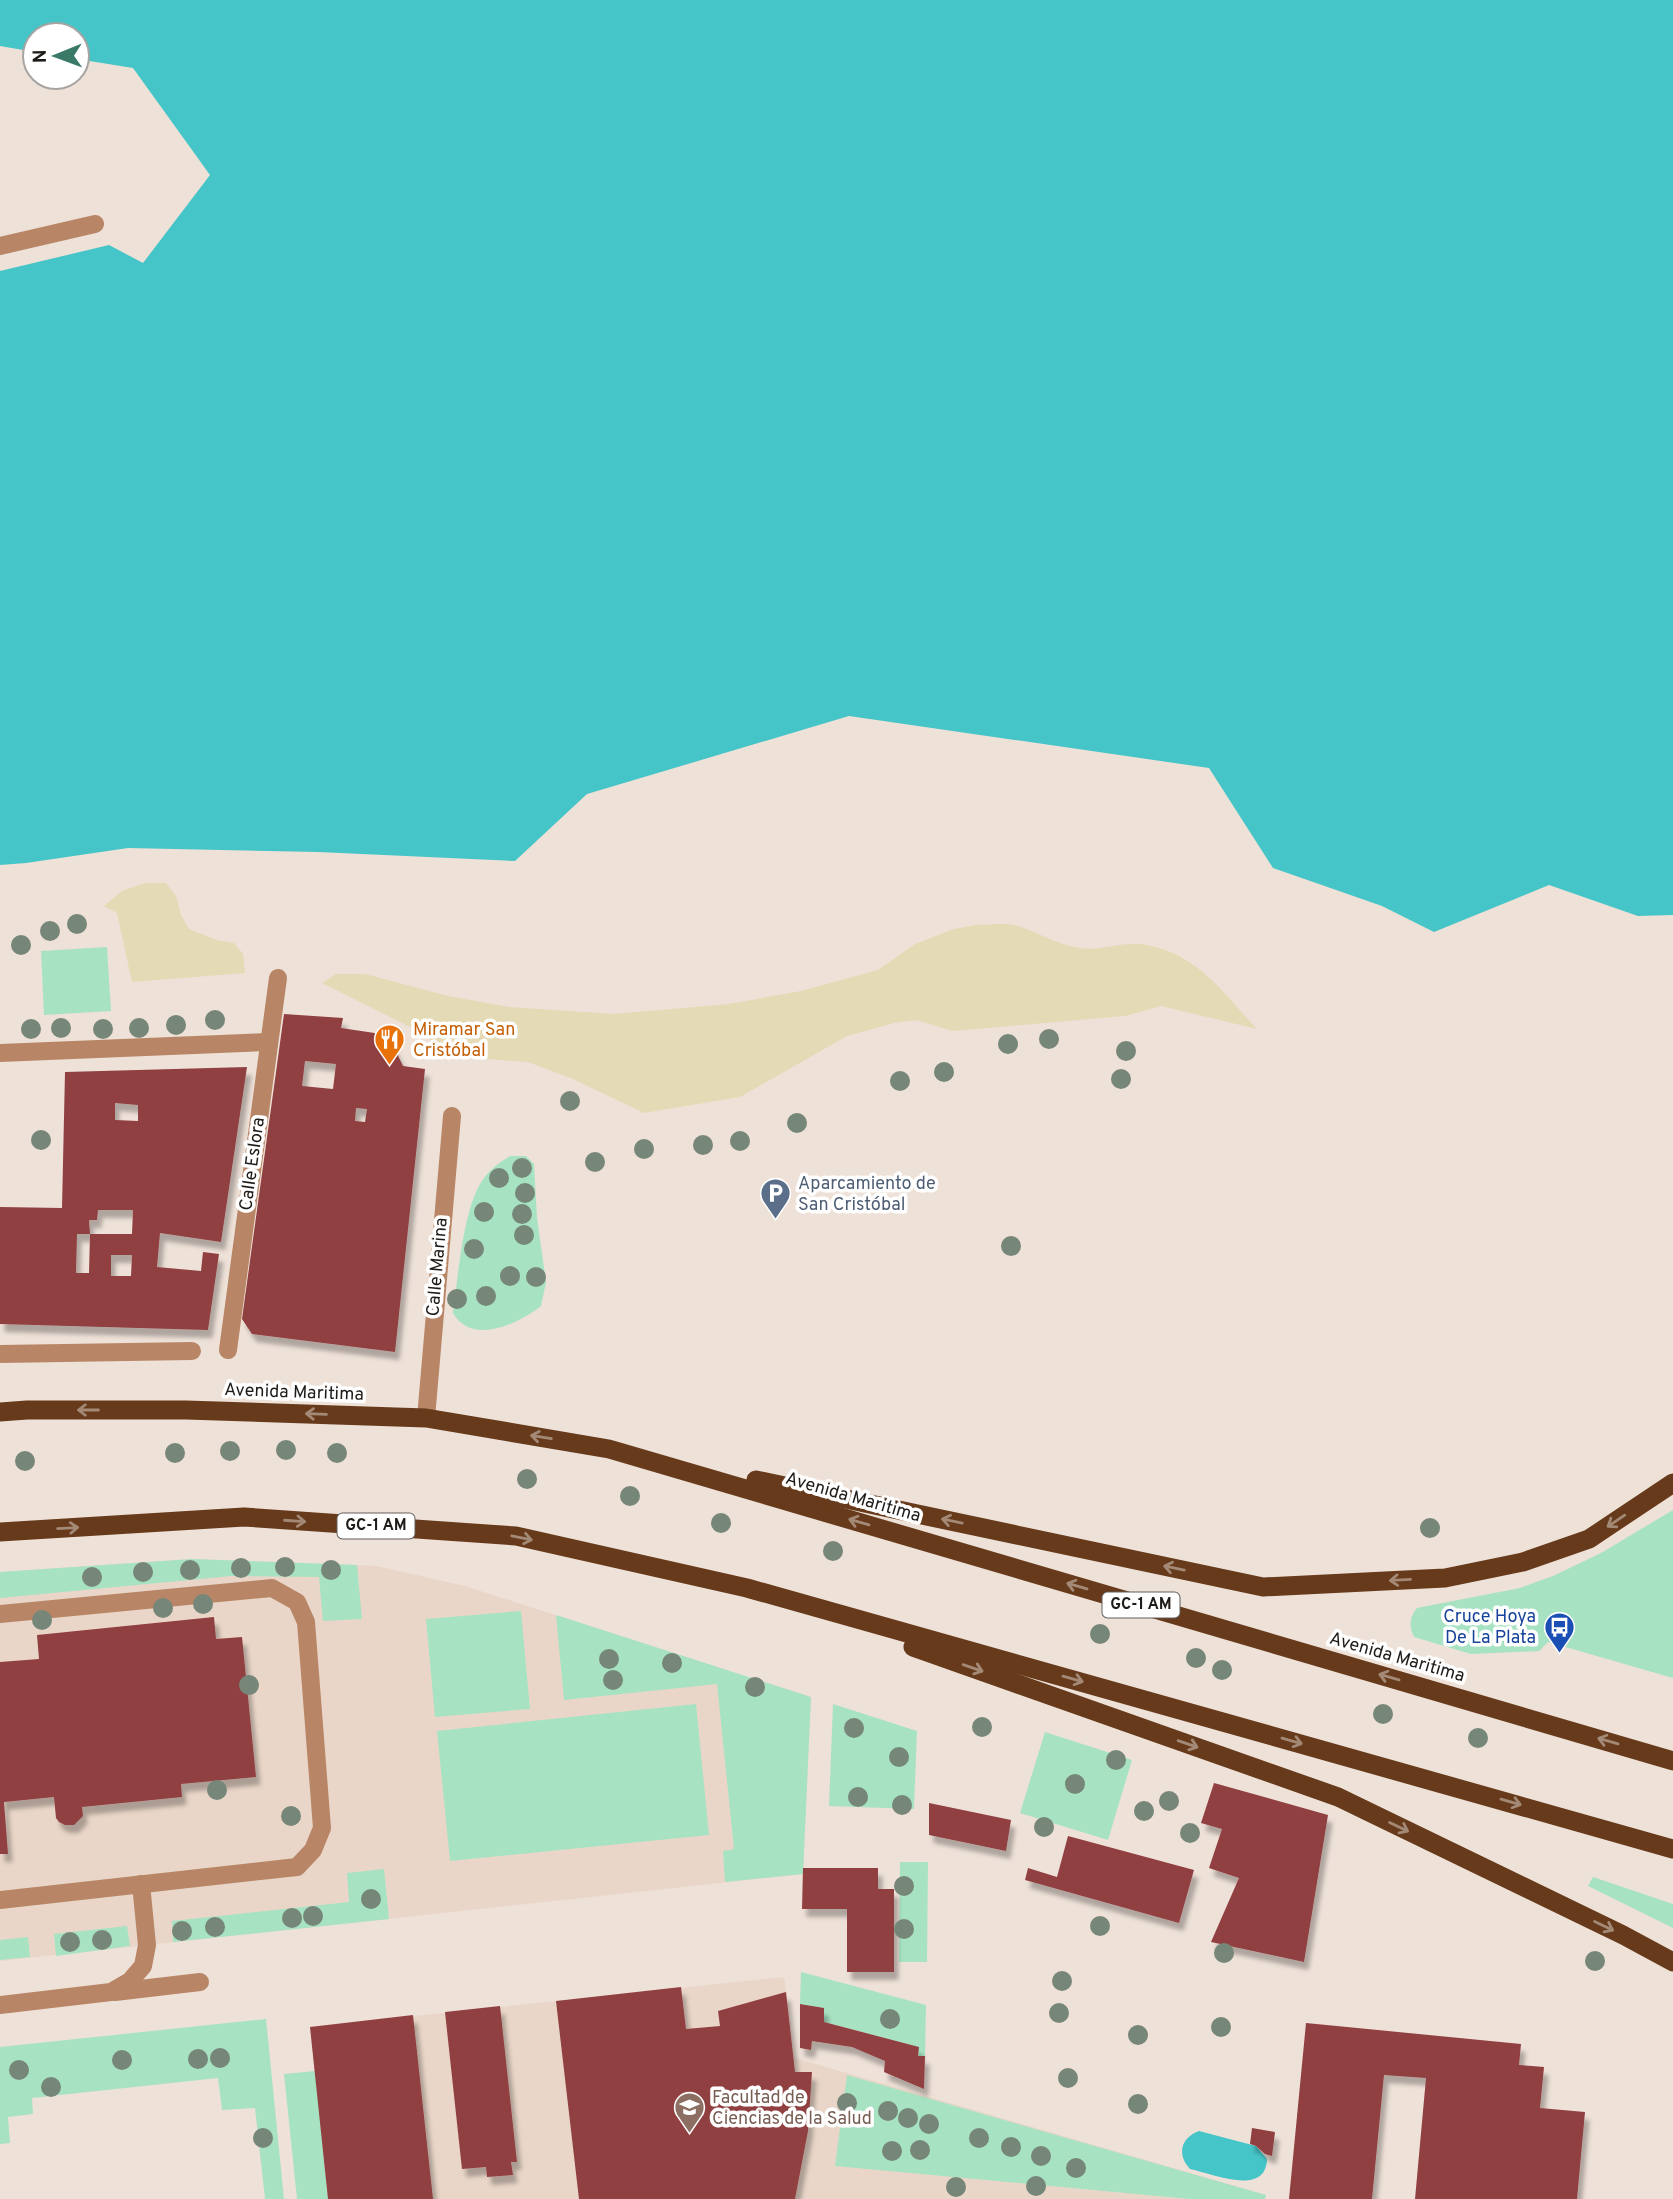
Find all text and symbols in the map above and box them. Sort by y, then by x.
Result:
north arrow [21,21,91,91]
text: N [29,49,53,63]
place label: Miramar San Cristóbal [413,1019,515,1063]
restaurant icon: Miramar San Cristóbal [373,1023,407,1067]
street label: Calle Eslora [235,1116,271,1212]
place label: Aparcamiento de San Cristóbal [798,1173,936,1217]
parking icon: Aparcamiento de San Cristóbal [758,1177,792,1221]
street label: Calle Marina [422,1217,454,1317]
street label: Avenida Maritima [224,1379,364,1407]
one-way arrow [77,1403,100,1417]
one-way arrow [304,1408,327,1421]
one-way arrow [531,1430,553,1443]
street label: Avenida Maritima [783,1468,923,1528]
one-way arrow [1607,1513,1626,1528]
road number: GC-1 AM [338,1514,414,1538]
one-way arrow [848,1514,870,1527]
one-way arrow [941,1514,964,1528]
one-way arrow [283,1515,306,1528]
one-way arrow [56,1521,79,1534]
one-way arrow [510,1532,533,1545]
one-way arrow [1163,1561,1186,1575]
one-way arrow [1388,1574,1411,1587]
one-way arrow [1066,1578,1088,1591]
road number: GC-1 AM [1102,1592,1180,1618]
place label: Cruce Hoya De La Plata [1443,1606,1536,1650]
bus stop icon: Cruce Hoya De La Plata [1542,1610,1576,1654]
street label: Avenida Maritima [1327,1628,1467,1688]
one-way arrow [962,1663,984,1675]
one-way arrow [1378,1670,1400,1683]
one-way arrow [1061,1673,1083,1686]
one-way arrow [1597,1734,1619,1747]
one-way arrow [1280,1735,1302,1748]
one-way arrow [1176,1739,1198,1751]
one-way arrow [1499,1796,1521,1809]
one-way arrow [1388,1820,1409,1834]
one-way arrow [1593,1919,1614,1933]
place label: Facultad de Ciencias de la Salud [712,2087,872,2131]
school or university icon: Facultad de Ciencias de la Salud [672,2091,706,2135]

